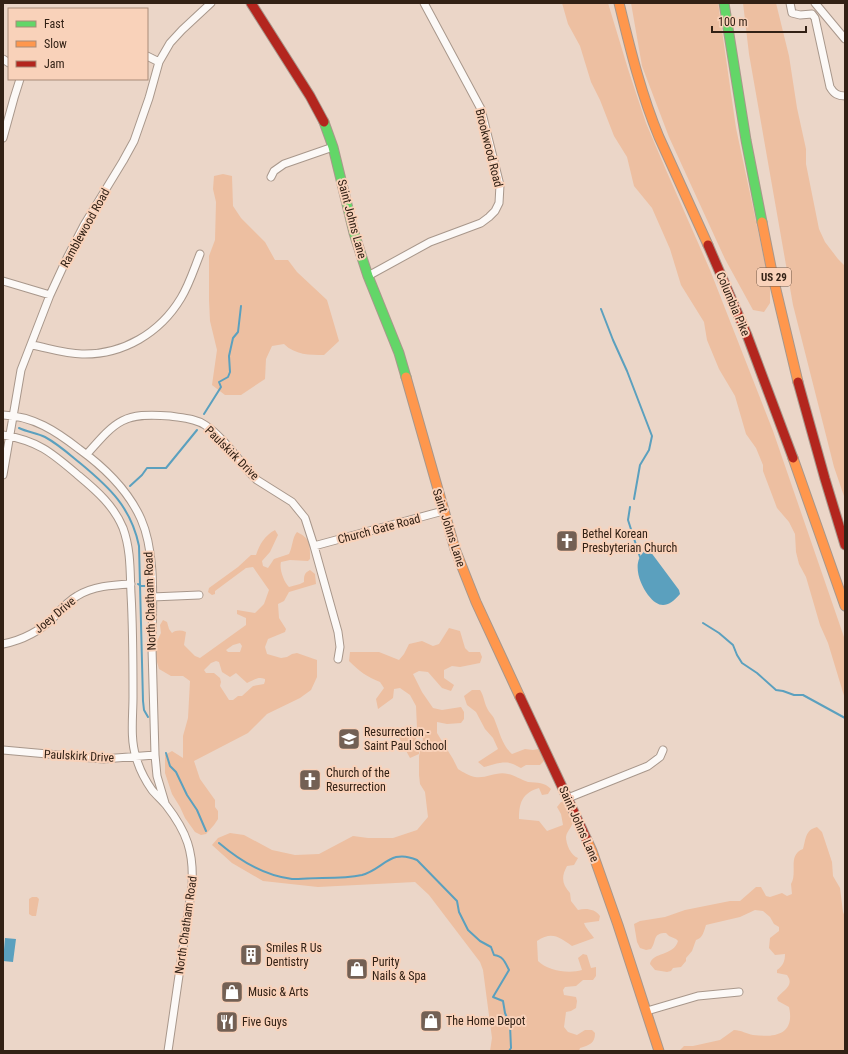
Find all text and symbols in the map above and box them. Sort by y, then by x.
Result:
legend [8,8,148,80]
scale bar [712,8,806,34]
text: 100 m [718,15,748,29]
text: Fast [44,17,65,31]
text: Slow [44,37,67,51]
text: Jam [44,57,65,71]
street label: Brookwood Road [473,107,506,189]
street label: Saint Johns Lane [335,178,369,260]
street label: Ramblewood Road [58,186,112,270]
road number: US 29 [757,268,791,286]
street label: Columbia Pike [713,270,753,338]
street label: Paulskirk Drive [202,423,262,483]
street label: Saint Johns Lane [430,487,468,569]
street label: Church Gate Road [336,511,422,547]
place label: Bethel Korean Presbyterian Church [582,527,678,555]
church icon: Bethel Korean Presbyterian Church [554,528,580,554]
street label: North Chatham Road [141,551,159,651]
street label: Joey Drive [32,594,79,636]
place label: Resurrection - Saint Paul School [364,725,447,753]
school or university icon: Resurrection - Saint Paul School [336,726,362,752]
street label: Paulskirk Drive [44,747,115,765]
place label: Church of the Resurrection [326,766,390,794]
church icon: Church of the Resurrection [297,767,323,793]
street label: Saint Johns Lane [556,784,602,864]
street label: North Chatham Road [172,875,200,975]
place label: Smiles R Us Dentistry [266,941,322,969]
building icon: Smiles R Us Dentistry [238,942,264,968]
place label: Purity Nails & Spa [372,955,426,983]
shop icon: Purity Nails & Spa [344,956,370,982]
shop icon: Music & Arts [219,979,245,1005]
place label: Music & Arts [248,985,309,999]
shop icon: The Home Depot [418,1008,444,1034]
restaurant icon: Five Guys [214,1009,240,1035]
place label: The Home Depot [446,1014,526,1028]
place label: Five Guys [242,1015,287,1029]

